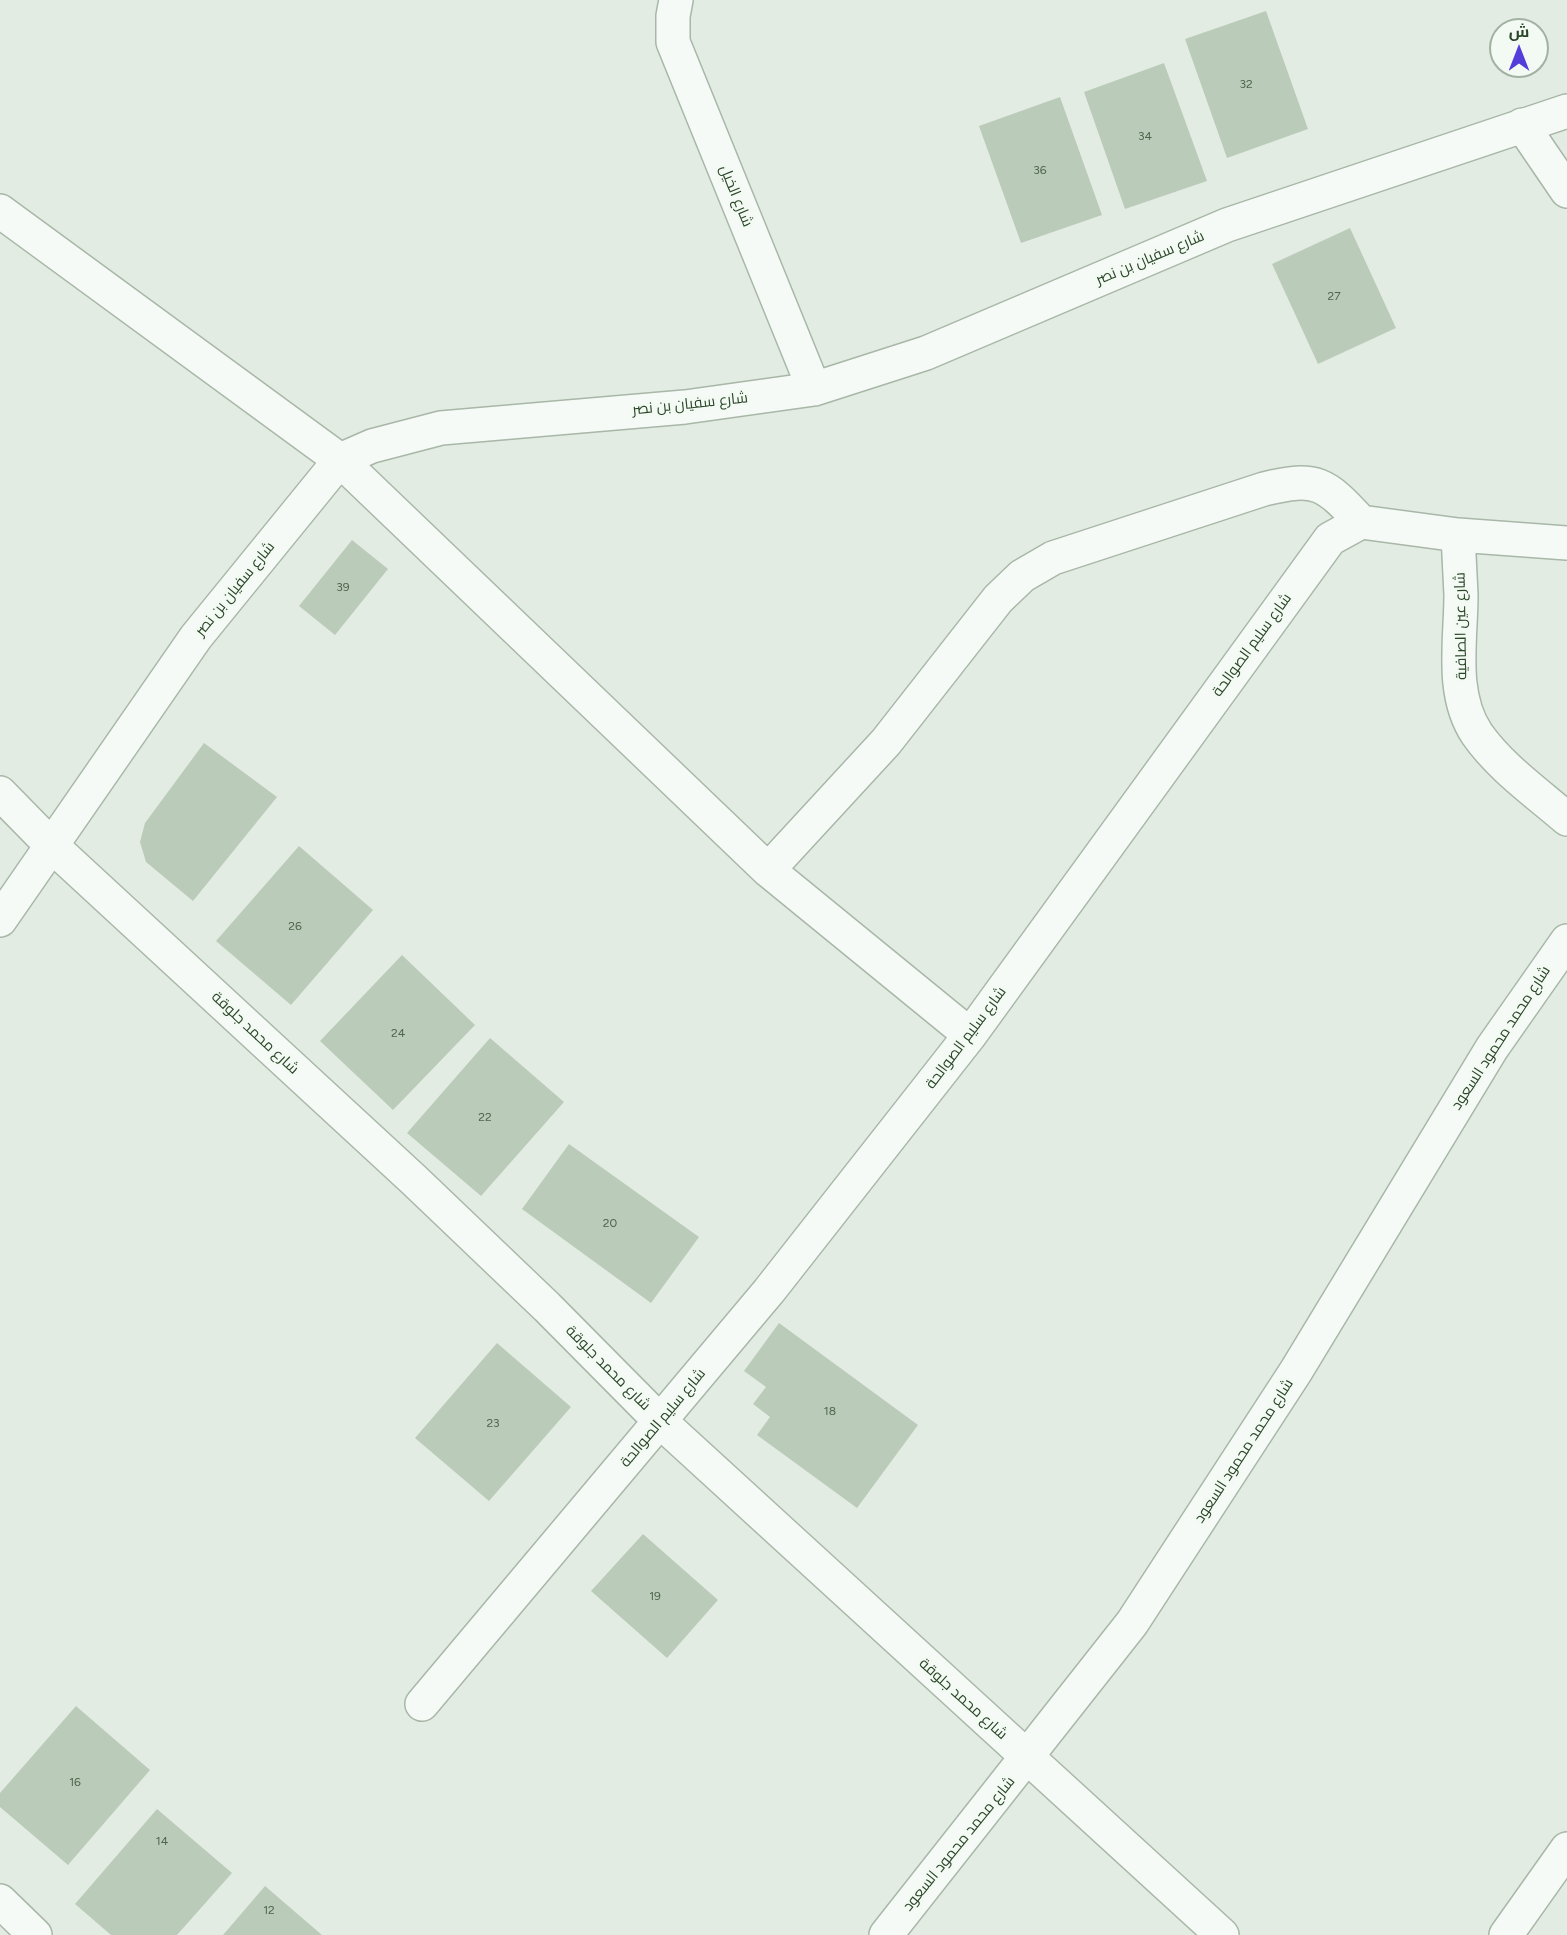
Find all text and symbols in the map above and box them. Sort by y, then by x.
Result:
north arrow [1489,18,1549,78]
text: ش [1509,22,1529,41]
house number: 32 [1239,77,1253,91]
house number: 34 [1138,129,1152,143]
street label: شارع الخيل [716,163,756,229]
house number: 36 [1033,163,1047,177]
street label: شارع سفيان بن نصر [1093,227,1207,289]
house number: 27 [1327,289,1341,303]
street label: شارع سفيان بن نصر [631,389,749,419]
street label: شارع سفيان بن نصر [191,538,279,640]
street label: شارع عين الصافية [1451,572,1471,680]
house number: 39 [336,580,350,594]
street label: شارع سليم الصوالحة [1208,590,1296,700]
house number: 26 [288,919,302,933]
street label: شارع محمد محمود السعود [1448,963,1554,1113]
street label: شارع سليم الصوالحة [922,983,1010,1093]
street label: شارع محمد جلوقة [208,988,302,1078]
house number: 24 [391,1026,405,1040]
house number: 22 [478,1110,492,1124]
house number: 20 [603,1216,617,1230]
street label: شارع محمد جلوقة [562,1322,654,1414]
street label: شارع سليم الصوالحة [616,1365,710,1471]
street label: شارع محمد محمود السعود [1191,1376,1297,1526]
house number: 18 [824,1404,836,1418]
house number: 23 [486,1416,500,1430]
house number: 19 [649,1589,661,1603]
street label: شارع محمد جلوقة [915,1655,1011,1743]
street label: شارع محمد محمود السعود [899,1773,1019,1915]
house number: 16 [69,1775,81,1789]
house number: 14 [156,1834,168,1848]
house number: 12 [263,1903,275,1917]

